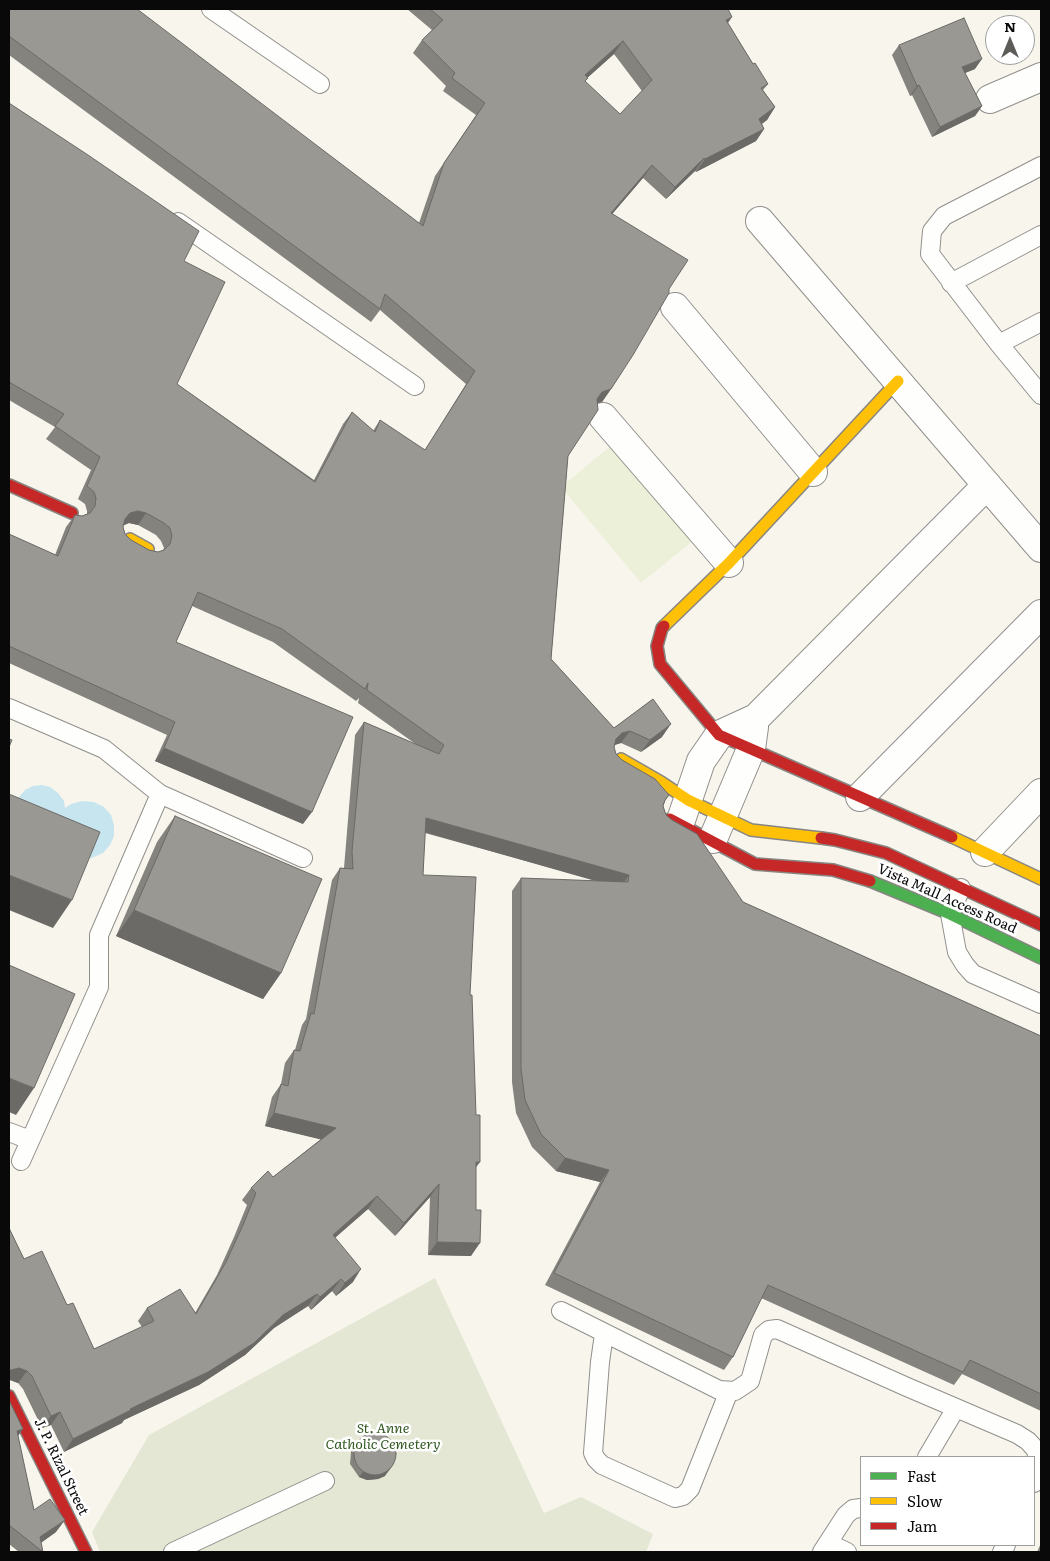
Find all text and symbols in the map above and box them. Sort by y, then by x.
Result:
north arrow [985,15,1035,65]
text: N [1004,16,1016,36]
street label: Vista Mall Access Road [875,861,1019,937]
street label: J. P. Rizal Street [30,1416,92,1518]
park label: St. Anne Catholic Cemetery [325,1421,441,1454]
legend [860,1456,1035,1546]
text: Fast [907,1464,936,1487]
text: Slow [907,1489,942,1512]
text: Jam [907,1514,937,1537]

